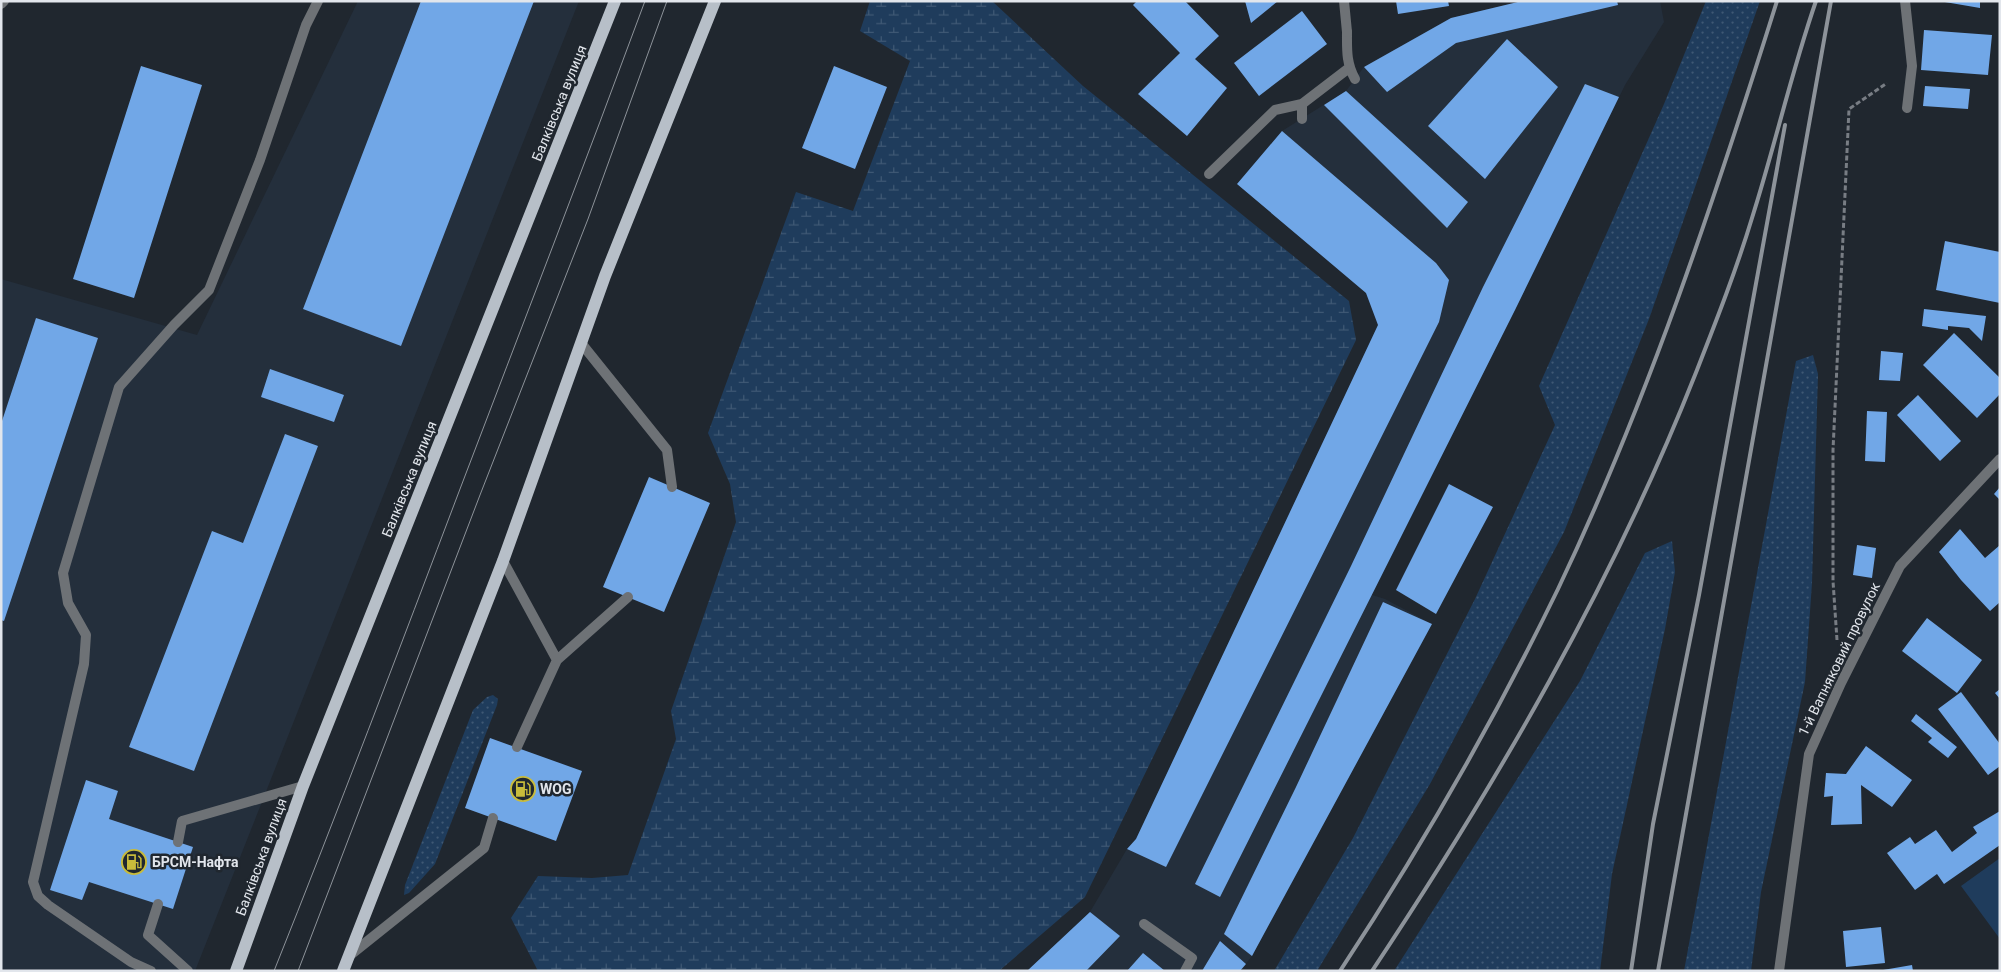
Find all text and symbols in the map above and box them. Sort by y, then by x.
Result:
street label: Балківська вулиця [528,43,590,163]
street label: Балківська вулиця [378,419,440,539]
street label: 1-й Вапняковий провулок [1795,579,1883,738]
fuel station icon: WOG [510,776,536,802]
place label: WOG [540,781,571,797]
street label: Балківська вулиця [232,796,290,918]
fuel station icon: БРСМ-Нафта [121,849,147,875]
place label: БРСМ-Нафта [152,854,239,870]

